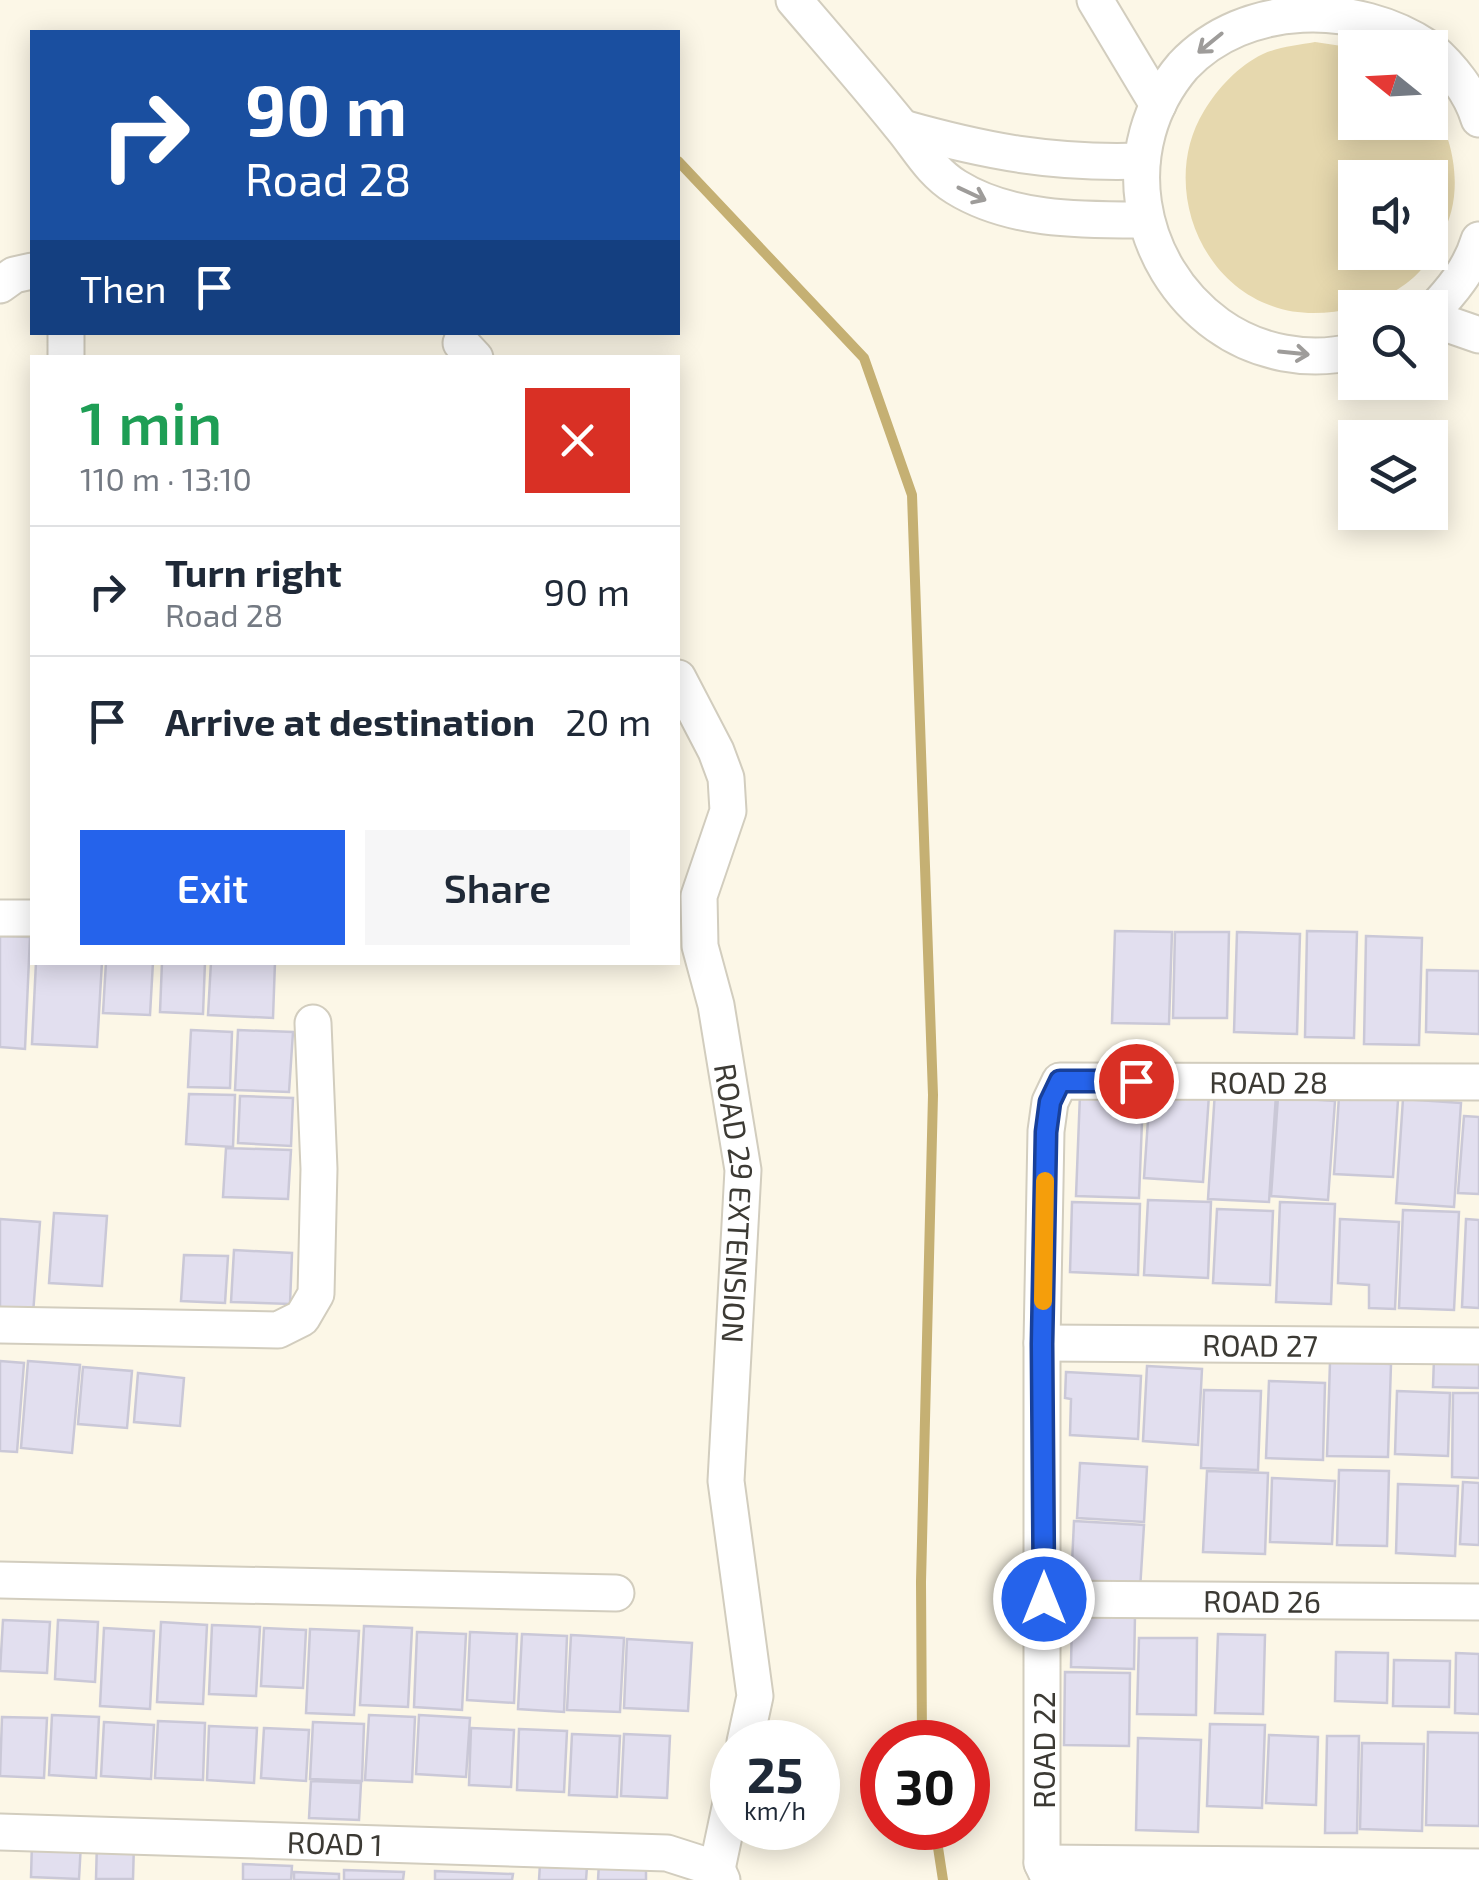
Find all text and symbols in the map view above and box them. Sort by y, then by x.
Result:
north arrow [1338,30,1448,140]
map controls [1338,30,1448,530]
one-way arrow [1198,32,1224,54]
text: 90 m [245,66,407,150]
icon: right [80,70,210,200]
text: Road 28 [245,151,411,205]
button: sound [1338,160,1448,270]
one-way arrow [956,186,986,205]
icon: arrive [187,260,242,315]
text: Then [80,265,167,311]
button: search [1338,290,1448,400]
one-way arrow [1278,344,1310,363]
text: 1 min [80,385,222,457]
button: close [525,388,630,493]
button: layers [1338,420,1448,530]
text: 110 m · 13:10 [80,459,252,497]
text: Turn right [165,549,342,595]
icon: right [80,564,135,619]
text: 90 m [544,568,630,614]
text: Road 28 [165,595,283,633]
icon: arrive [80,694,135,749]
text: Arrive at destination [165,698,535,744]
text: 20 m [565,698,651,744]
button: Exit [80,830,345,945]
button: Share [365,830,630,945]
pin [1094,1039,1179,1124]
icon: arrive [1109,1054,1164,1109]
street label: ROAD 29 EXTENSION [708,1061,761,1344]
street label: ROAD 28 [1209,1063,1328,1100]
street label: ROAD 27 [1202,1326,1318,1363]
position arrow [992,1547,1096,1651]
street label: ROAD 26 [1203,1582,1321,1619]
street label: ROAD 22 [1025,1691,1061,1809]
speed limit sign: 30 [860,1720,990,1850]
text: 25 [747,1743,803,1803]
text: km/h [744,1795,806,1825]
street label: ROAD 1 [286,1823,383,1862]

